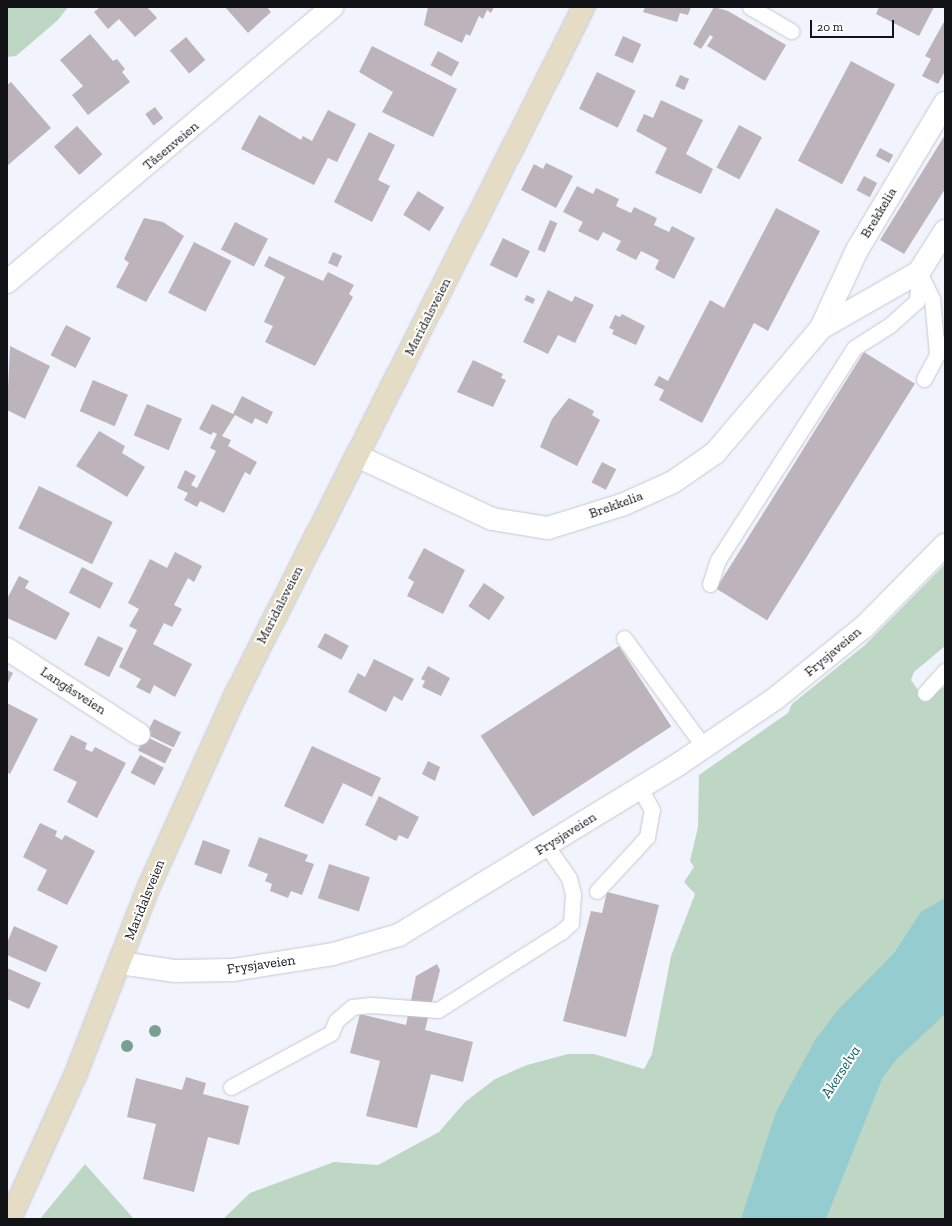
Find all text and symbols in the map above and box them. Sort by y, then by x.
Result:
scale bar [812,12,896,38]
text: 20 m [817,20,843,34]
street label: Tåsenveien [140,118,202,174]
street label: Brekkelia [857,185,901,241]
street label: Maridalsveien [401,275,455,359]
street label: Brekkelia [587,487,645,523]
street label: Maridalsveien [253,563,307,647]
street label: Frysjaveien [801,623,865,681]
street label: Langåsveien [37,664,109,718]
street label: Frysjaveien [532,809,600,859]
street label: Maridalsveien [121,857,169,943]
street label: Frysjaveien [226,952,296,978]
water label: Akerselva [818,1043,864,1101]

